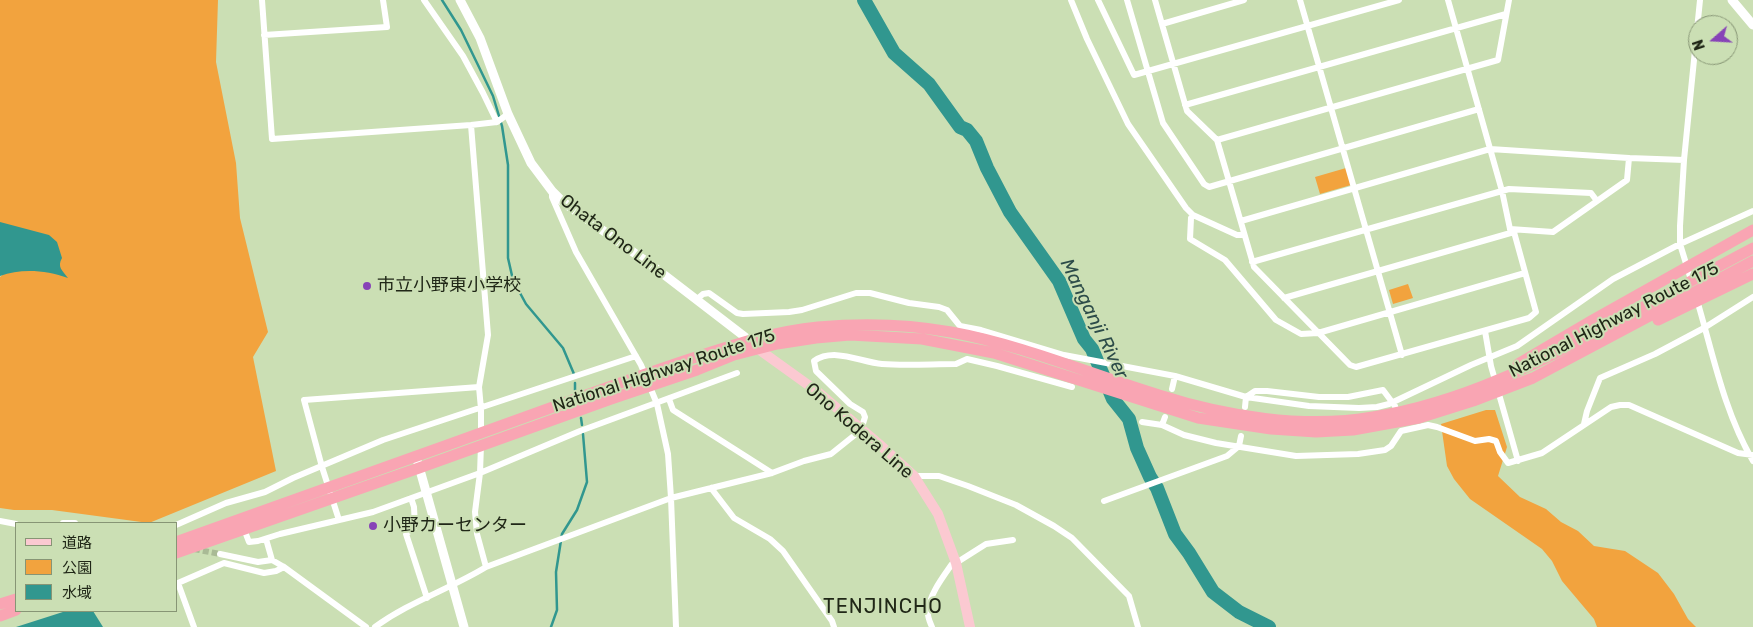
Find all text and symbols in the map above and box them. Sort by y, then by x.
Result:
north arrow [1688,15,1738,65]
text: N [1690,37,1709,52]
street label: Ohata Ono Line [556,190,670,284]
water label: Manganji River [1055,255,1133,383]
street label: National Highway Route 175 [1505,258,1723,382]
place label: 市立小野東小学校 [377,275,521,297]
marker: 市立小野東小学校 [361,280,373,292]
street label: National Highway Route 175 [550,325,778,417]
street label: Ono Kodera Line [801,378,917,484]
place label: 小野カーセンター [383,515,527,537]
marker: 小野カーセンター [367,520,379,532]
legend [15,522,178,612]
text: 道路 [62,534,92,552]
text: 公園 [62,559,92,577]
text: 水域 [62,584,92,602]
district label: TENJINCHO [822,595,944,619]

